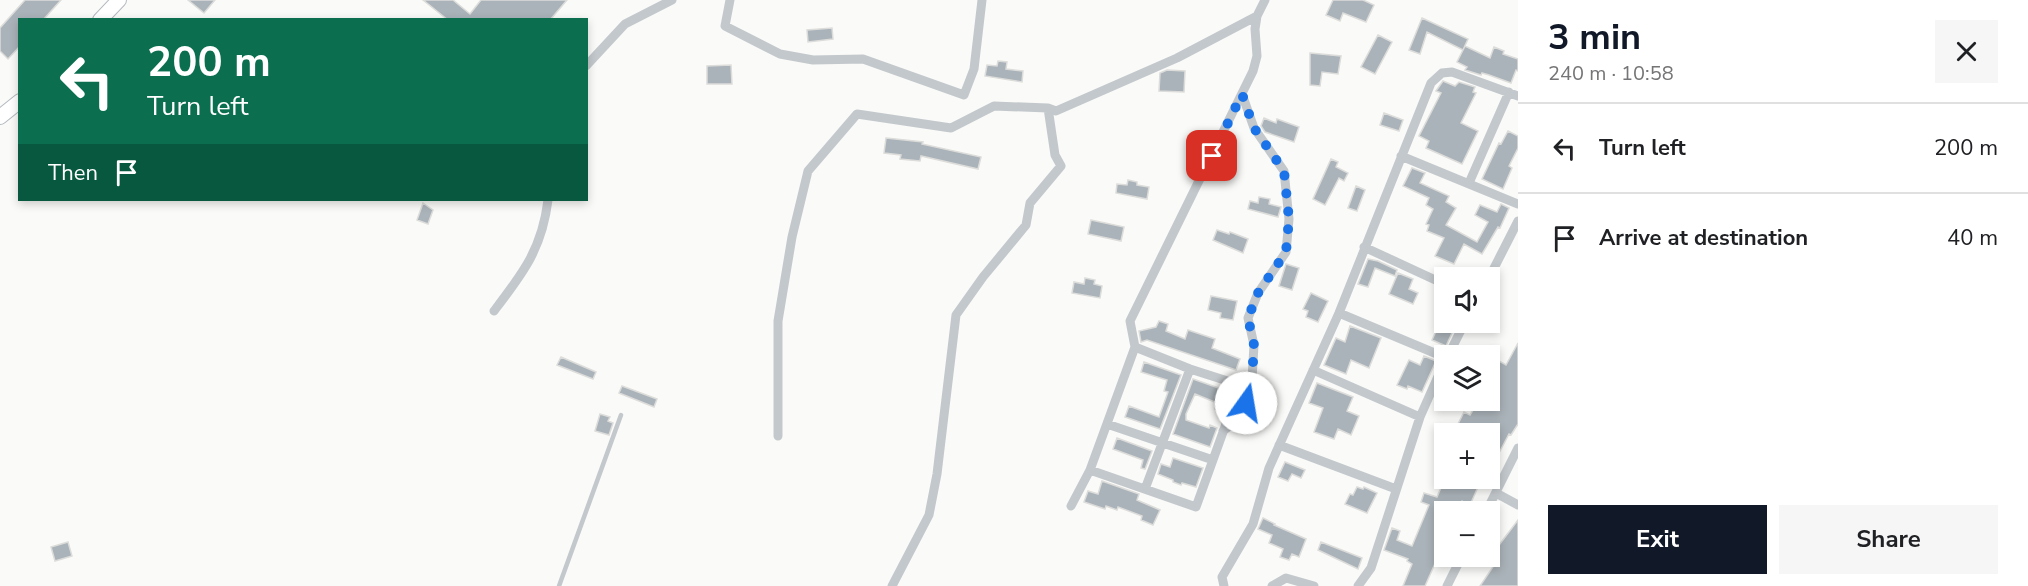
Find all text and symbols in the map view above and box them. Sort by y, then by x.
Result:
text: 3 min [1548,13,1641,62]
button: close [1935,20,1998,83]
text: 200 m [147,34,271,91]
icon: left [48,42,126,120]
text: 240 m · 10:58 [1548,60,1674,87]
text: Turn left [147,88,248,125]
pin [1186,130,1237,181]
icon: left [1548,132,1581,165]
text: Turn left [1599,133,1686,163]
text: 200 m [1934,133,1998,163]
icon: arrive [1195,139,1228,172]
icon: arrive [110,156,143,189]
text: Then [48,158,98,188]
icon: arrive [1548,222,1581,255]
text: Arrive at destination [1599,223,1808,253]
text: 40 m [1947,223,1998,253]
map controls [1434,267,1500,567]
button: sound [1434,267,1500,333]
button: layers [1434,345,1500,411]
position arrow [1214,371,1278,435]
button: + [1434,423,1500,489]
button: − [1434,501,1500,567]
button: Exit [1548,505,1767,574]
button: Share [1779,505,1998,574]

